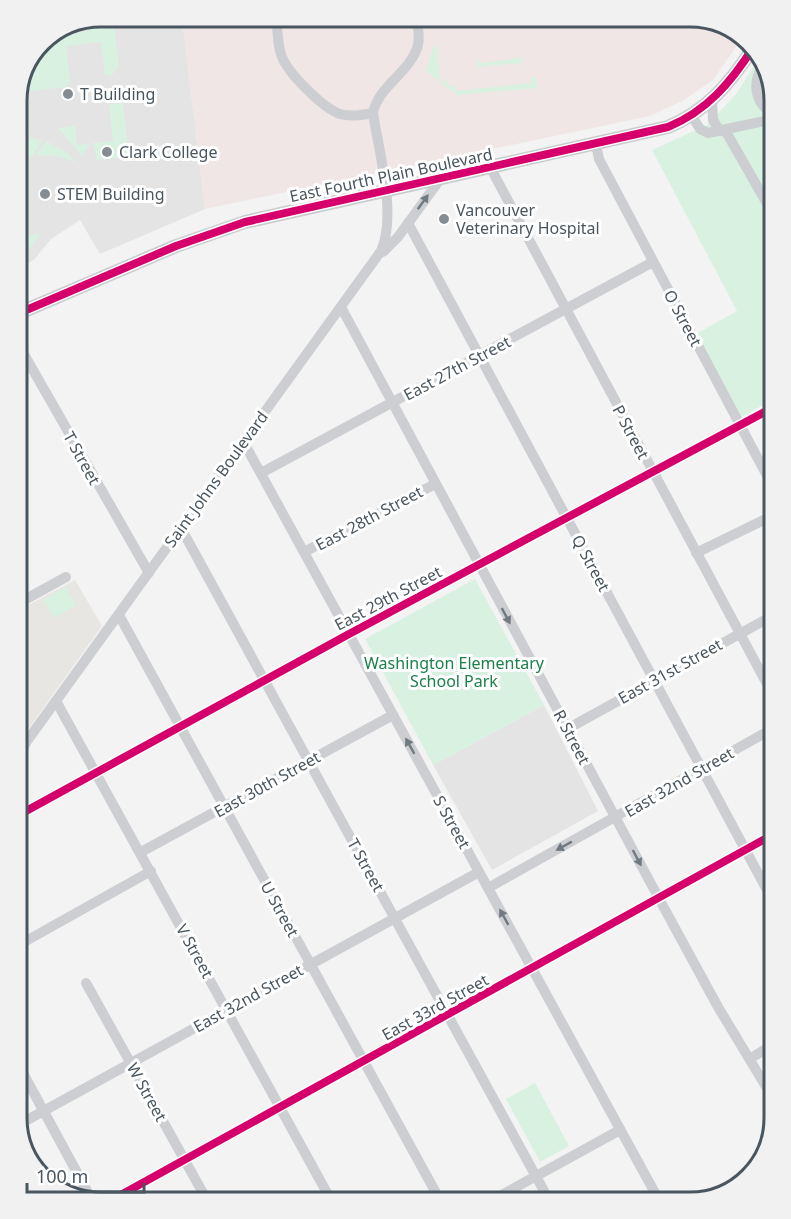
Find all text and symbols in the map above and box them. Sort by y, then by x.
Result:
place label: T Building [80,83,155,105]
marker: T Building [61,87,75,101]
place label: Clark College [119,141,217,163]
street label: East Fourth Plain Boulevard [288,143,494,207]
marker: Clark College [100,145,114,159]
place label: STEM Building [57,183,165,205]
marker: STEM Building [38,187,52,201]
one-way arrow [417,195,429,211]
place label: Vancouver Veterinary Hospital [456,199,600,239]
marker: Vancouver Veterinary Hospital [437,212,451,226]
street label: O Street [659,286,707,350]
street label: East 27th Street [400,330,515,405]
street label: P Street [608,401,655,463]
street label: Saint Johns Boulevard [159,406,273,552]
street label: T Street [58,427,106,489]
street label: East 28th Street [312,480,427,555]
street label: Q Street [567,531,615,595]
street label: East 29th Street [331,560,446,635]
one-way arrow [501,608,511,625]
street label: East 31st Street [614,633,726,709]
park label: Washington Elementary School Park [364,652,545,692]
street label: R Street [548,706,596,768]
one-way arrow [405,737,415,754]
street label: East 32nd Street [621,742,738,822]
street label: East 30th Street [210,746,324,822]
street label: S Street [428,791,476,853]
street label: T Street [342,834,390,896]
one-way arrow [555,841,572,851]
one-way arrow [632,850,642,867]
street label: U Street [256,877,304,941]
one-way arrow [499,908,509,925]
street label: V Street [171,920,219,982]
street label: East 32nd Street [189,959,307,1037]
street label: East 33rd Street [378,968,492,1045]
street label: W Street [122,1059,172,1125]
scale bar [27,1156,144,1194]
text: 100 m [36,1164,88,1188]

